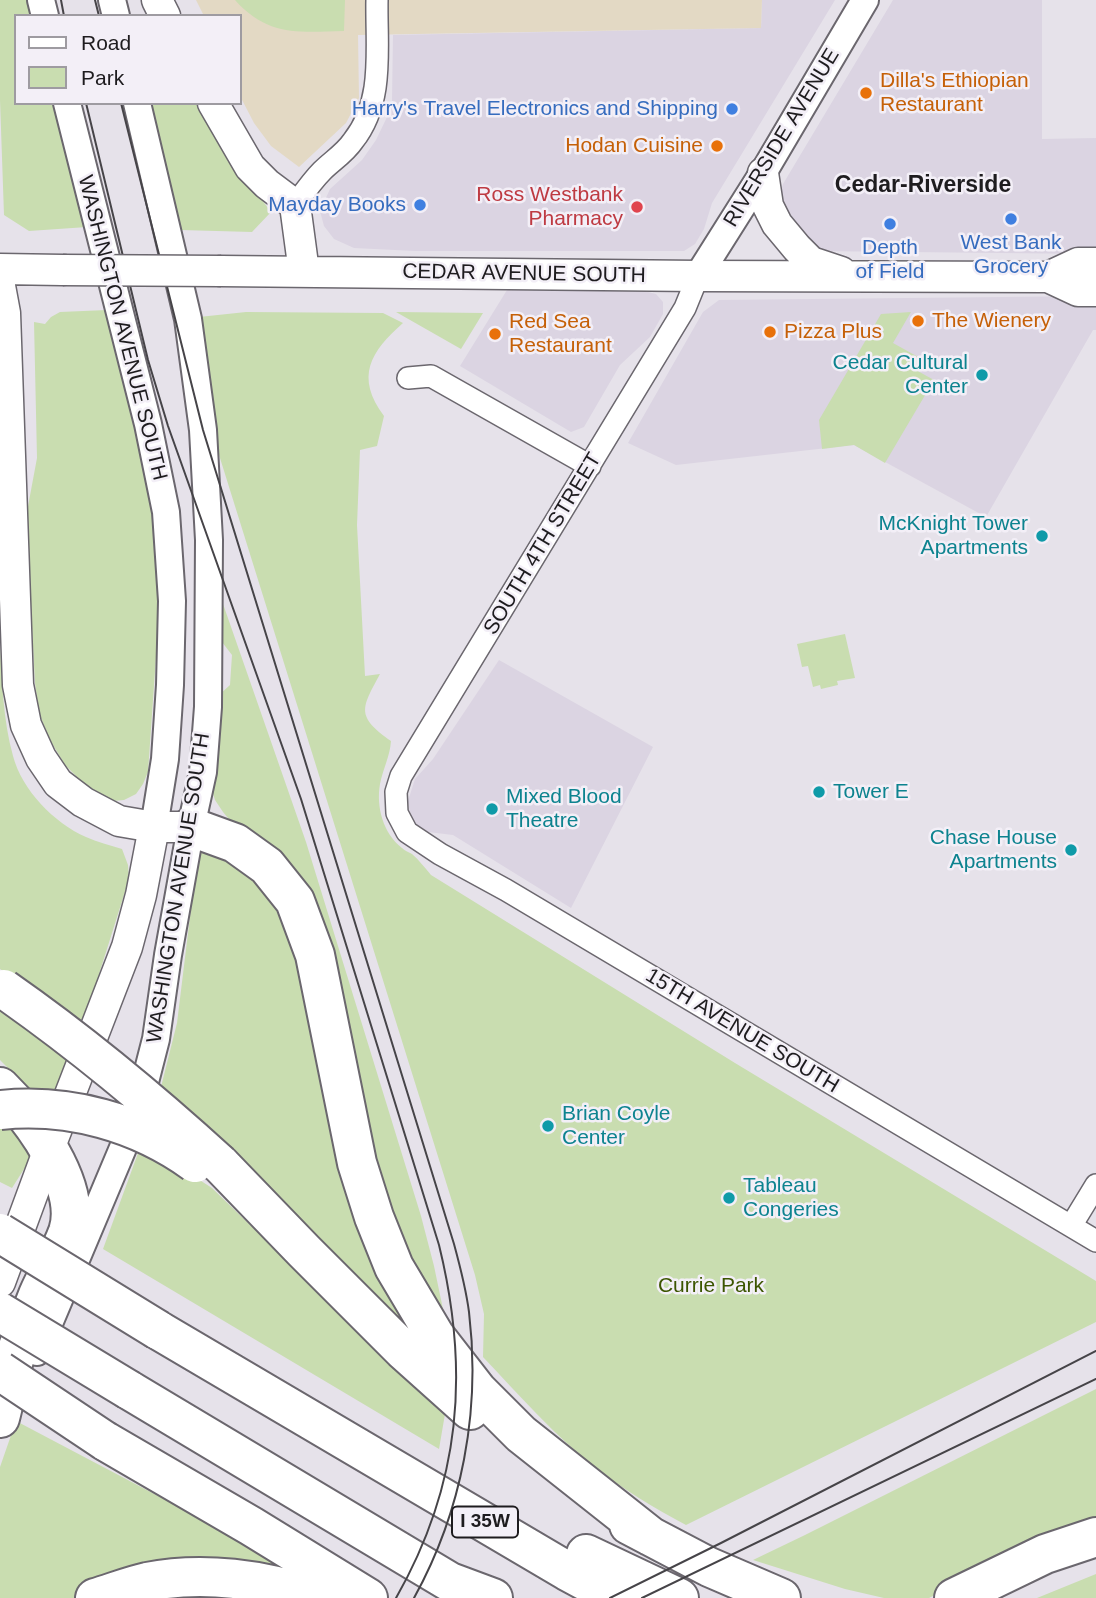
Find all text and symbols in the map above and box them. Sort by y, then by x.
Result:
legend [14,14,242,105]
text: Road [81,31,131,54]
street label: RIVERSIDE AVENUE [719,44,845,232]
text: Park [81,66,124,89]
place label: Dilla's Ethiopian Restaurant [880,68,1029,118]
marker: Dilla's Ethiopian Restaurant [858,85,874,101]
place label: Harry's Travel Electronics and Shipping [352,96,718,122]
marker: Harry's Travel Electronics and Shipping [724,101,740,117]
place label: Hodan Cuisine [565,133,703,159]
marker: Hodan Cuisine [709,138,725,154]
district label: Cedar-Riverside [835,172,1011,200]
street label: WASHINGTON AVENUE SOUTH [72,173,172,483]
place label: Ross Westbank Pharmacy [476,182,623,232]
place label: Mayday Books [268,192,406,218]
marker: Mayday Books [412,197,428,213]
marker: Ross Westbank Pharmacy [629,199,645,215]
marker: West Bank Grocery [1003,211,1019,227]
marker: Depth of Field [882,216,898,232]
place label: West Bank Grocery [960,230,1062,280]
place label: Depth of Field [856,235,924,285]
street label: CEDAR AVENUE SOUTH [402,259,646,289]
place label: The Wienery [932,308,1051,334]
place label: Red Sea Restaurant [509,309,612,359]
marker: The Wienery [910,313,926,329]
place label: Pizza Plus [784,319,882,345]
marker: Pizza Plus [762,324,778,340]
marker: Red Sea Restaurant [487,326,503,342]
place label: Cedar Cultural Center [833,350,968,400]
marker: Cedar Cultural Center [974,367,990,383]
street label: SOUTH 4TH STREET [479,449,607,639]
place label: McKnight Tower Apartments [879,511,1028,561]
marker: McKnight Tower Apartments [1034,528,1050,544]
street label: WASHINGTON AVENUE SOUTH [142,731,216,1045]
place label: Tower E [833,779,909,805]
place label: Mixed Blood Theatre [506,784,622,834]
marker: Tower E [811,784,827,800]
marker: Mixed Blood Theatre [484,801,500,817]
place label: Chase House Apartments [930,825,1057,875]
marker: Chase House Apartments [1063,842,1079,858]
street label: 15TH AVENUE SOUTH [641,963,843,1099]
place label: Brian Coyle Center [562,1101,671,1151]
marker: Brian Coyle Center [540,1118,556,1134]
place label: Tableau Congeries [743,1173,839,1223]
marker: Tableau Congeries [721,1190,737,1206]
park label: Currie Park [658,1273,764,1299]
road number: I 35W [452,1506,518,1538]

